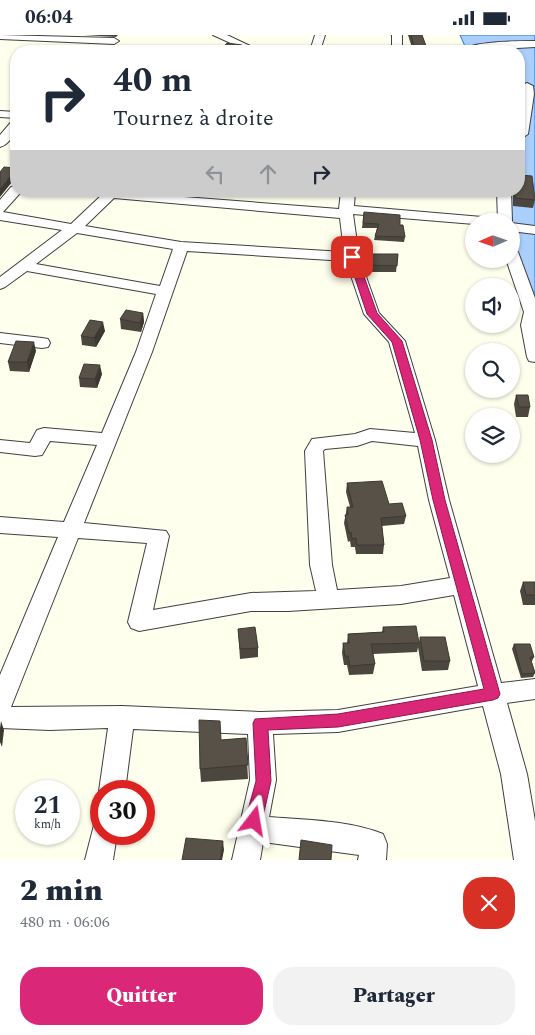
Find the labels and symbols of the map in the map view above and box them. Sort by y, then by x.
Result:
north arrow [465,213,520,267]
pin [331,236,373,278]
speed limit sign: 30 [90,780,155,845]
position arrow [227,794,279,846]

